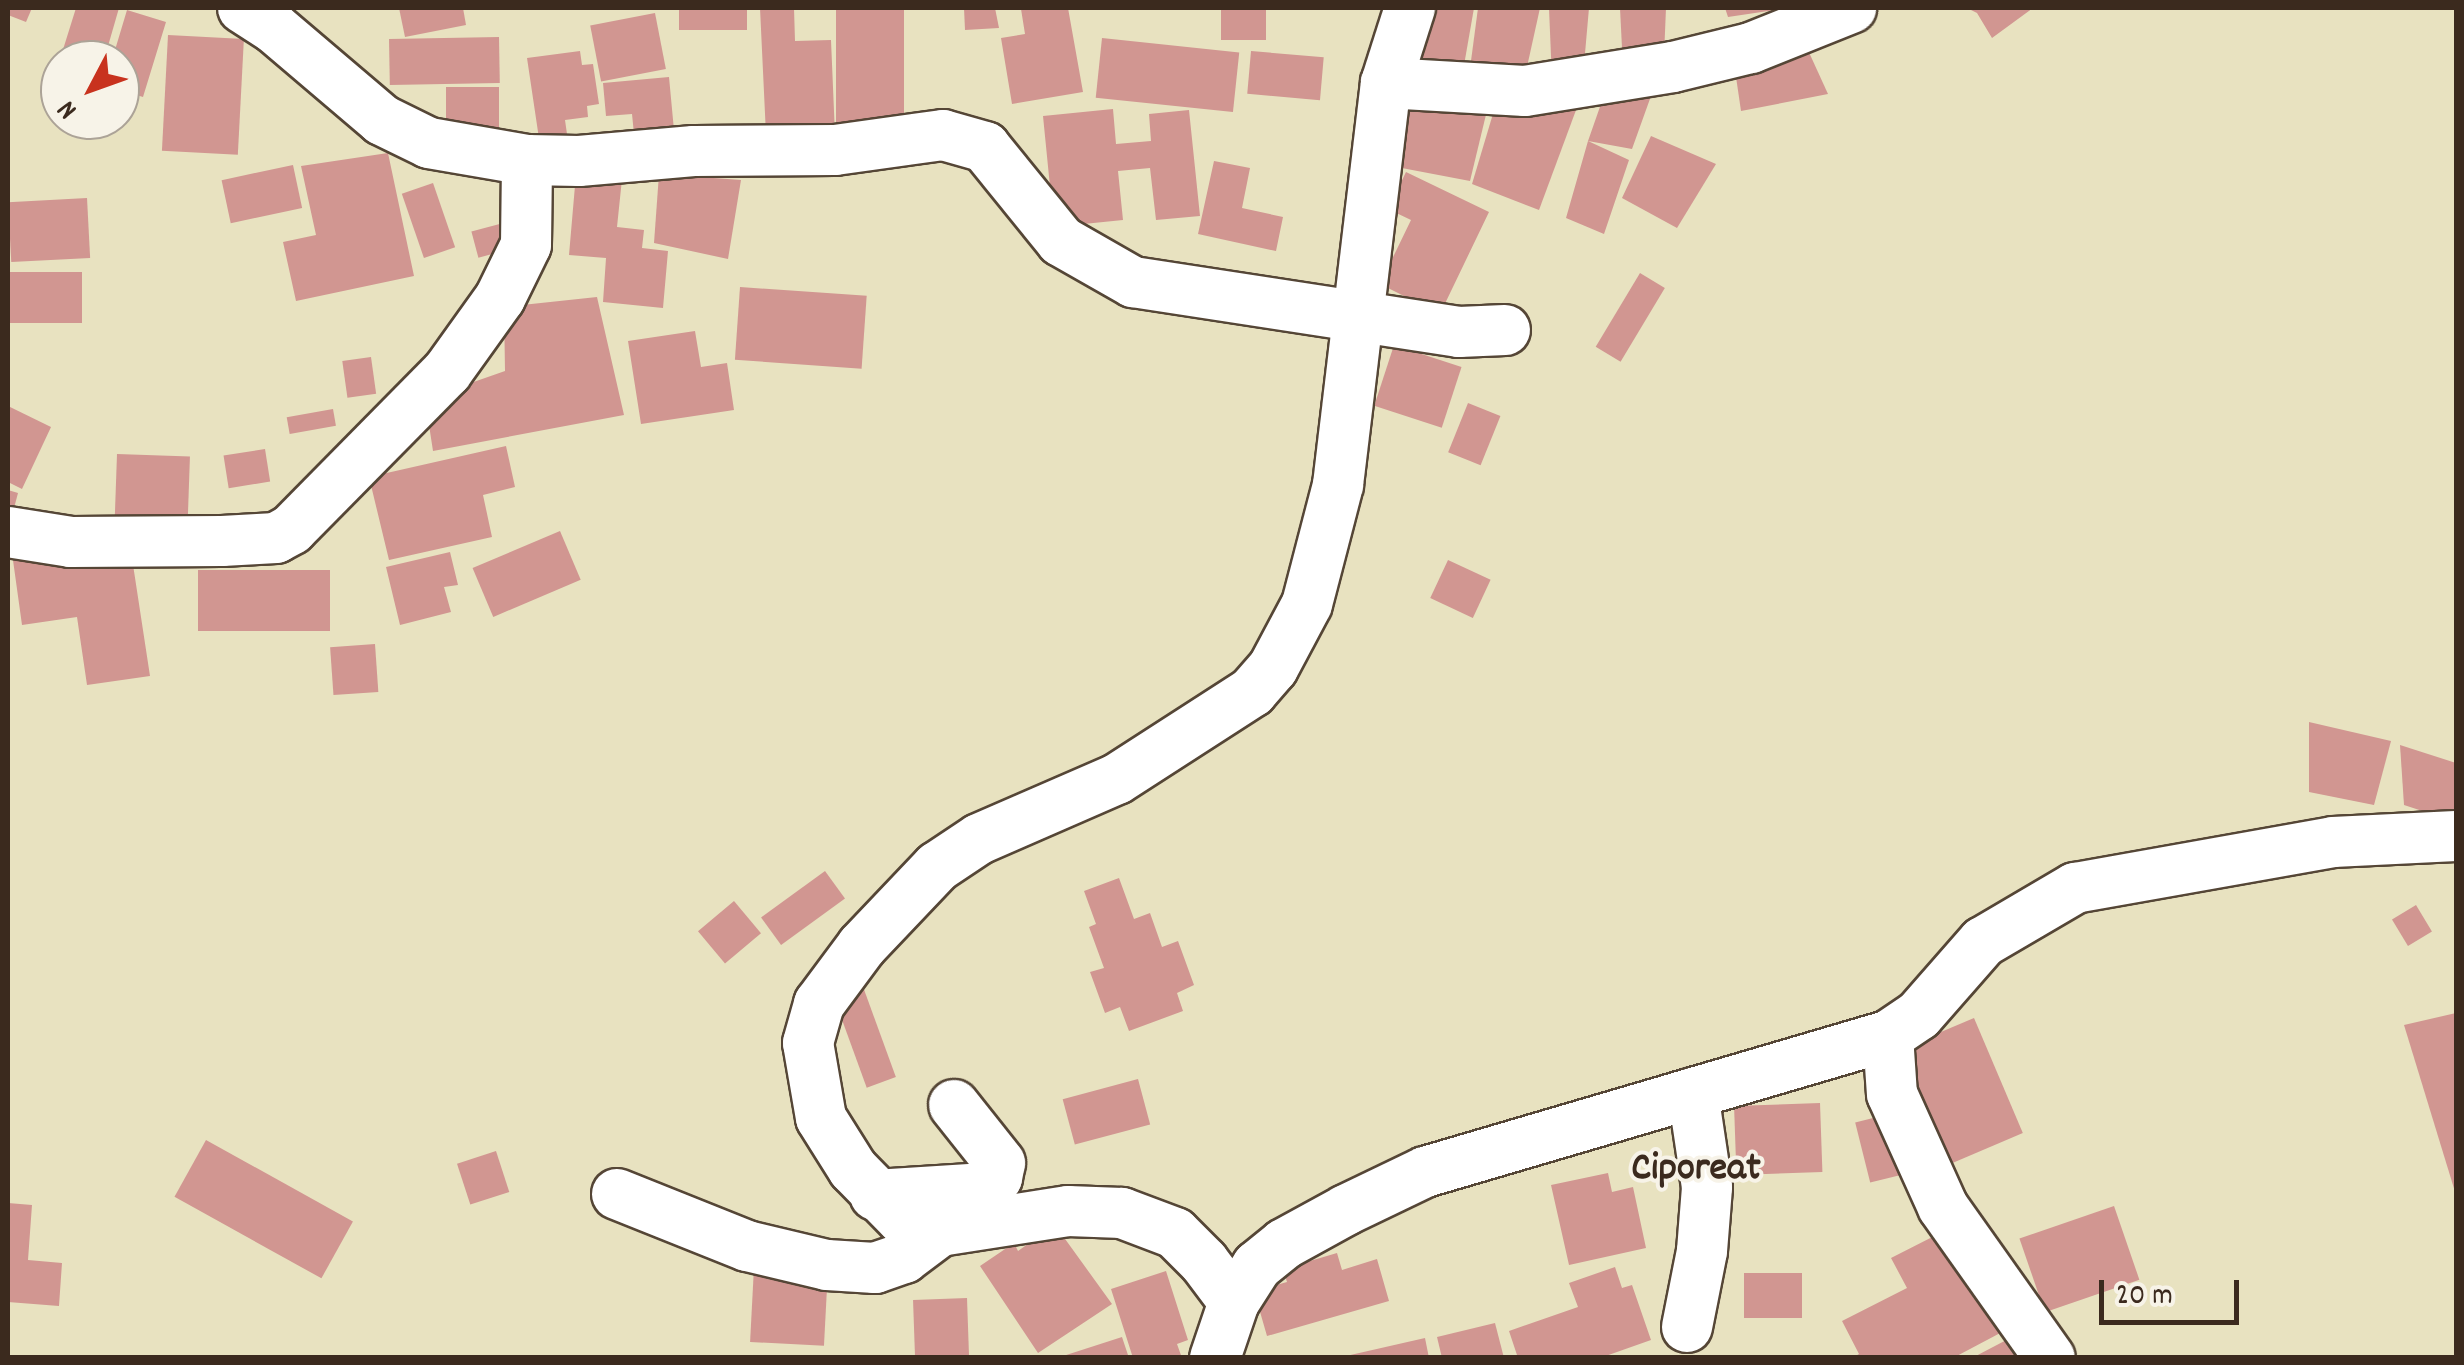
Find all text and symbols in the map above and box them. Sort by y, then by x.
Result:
north arrow [40,40,140,140]
text: N [49,90,89,127]
district label: Ciporeat [1631,1147,1761,1195]
scale bar [2104,1260,2244,1322]
text: 20 m [2116,1276,2173,1319]

